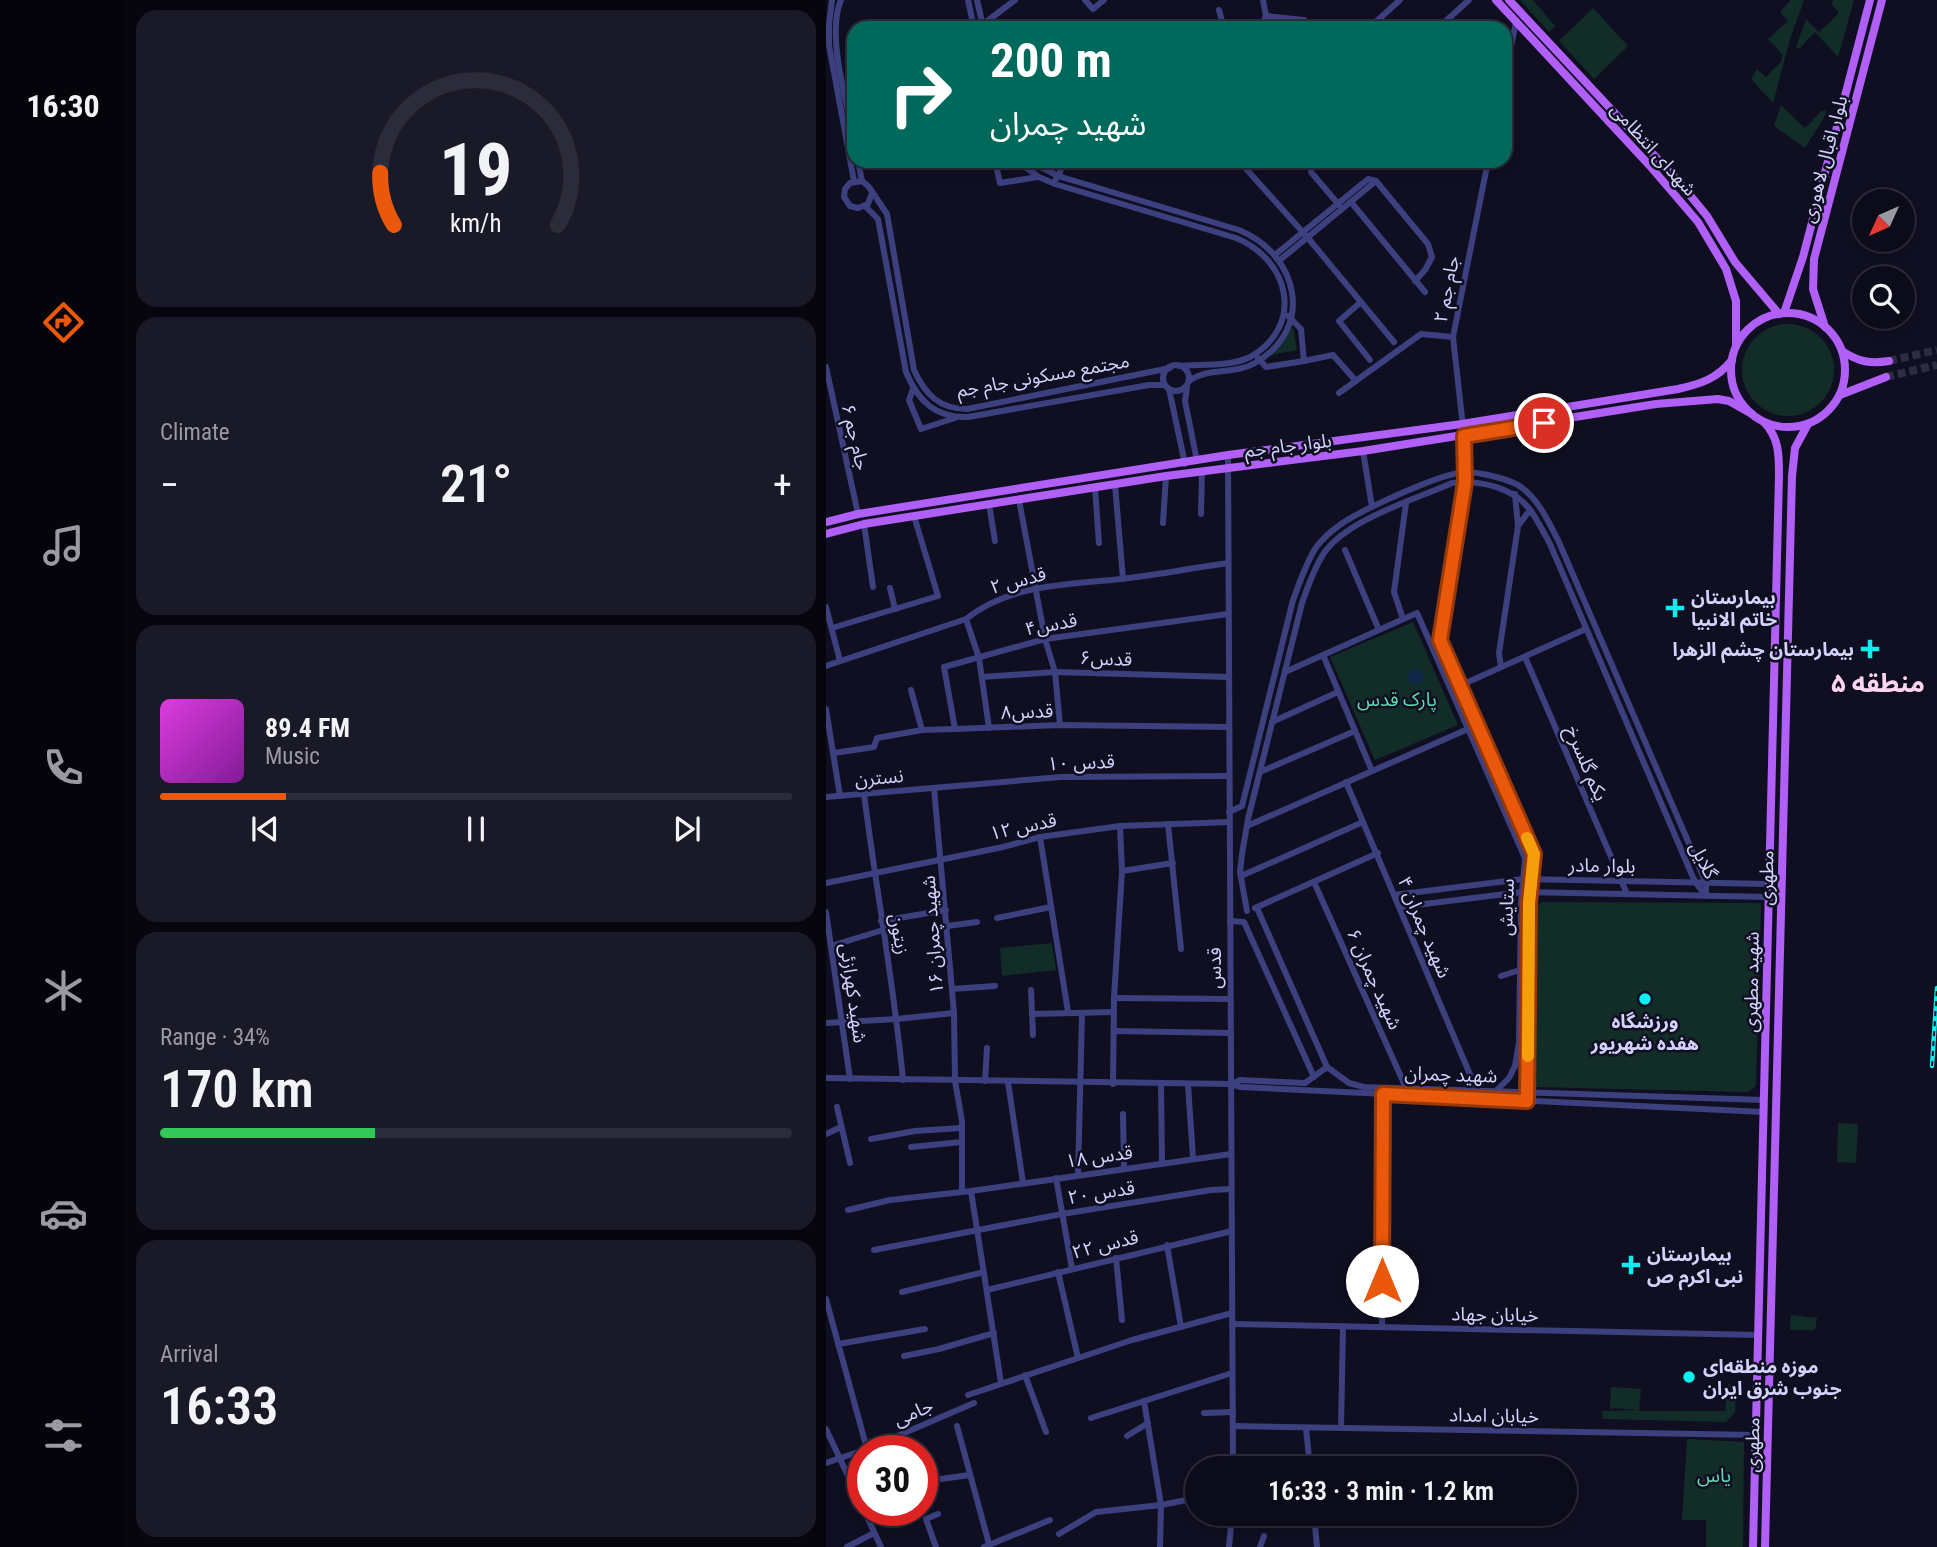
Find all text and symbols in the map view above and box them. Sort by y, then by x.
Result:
text: 200 m [990,32,1112,89]
icon: right [875,49,966,140]
text: 16:30 [26,87,100,125]
street label: بلوار اقبال لاهوری [1796,93,1852,225]
street label: شهدای انتظامی [1606,98,1702,201]
text: شهید چمران [990,105,1146,143]
text: 19 [439,127,513,213]
north arrow [1852,189,1914,252]
map controls [1852,189,1915,329]
text: km/h [450,209,502,238]
street label: جام جم ۲ [1429,254,1467,325]
button: search [1852,266,1915,329]
icon: directions [39,298,88,347]
street label: مجتمع مسکونی جام جم [955,349,1132,405]
pin [1514,393,1574,453]
street label: جام جم ۶ [834,402,874,473]
icon: arrive [1525,404,1563,442]
text: Climate [160,419,230,446]
street label: بلوار جام جم [1243,429,1333,465]
text: 21° [440,454,512,515]
text: − [160,463,179,507]
text: + [773,463,792,507]
icon: music [39,521,88,570]
street label: قدس ۲ [988,562,1049,599]
place label: بیمارستان خاتم الانبیا [1691,586,1777,634]
marker: بیمارستان خاتم الانبیا [1665,598,1685,618]
street label: قدس۴ [1023,608,1079,641]
place label: بیمارستان چشم الزهرا [1672,638,1854,664]
marker: بیمارستان چشم الزهرا [1860,639,1880,659]
street label: قدس۶ [1079,646,1133,671]
district label: منطقه ۵ [1831,668,1925,698]
park label: پارک قدس [1357,688,1437,712]
street label: قدس۸ [1000,699,1054,724]
text: 89.4 FM [265,713,350,743]
street label: یکم گلسرخ [1558,722,1613,806]
icon: phone [39,743,88,792]
text: Music [265,743,320,770]
street label: قدس ۱۰ [1047,750,1115,775]
street label: نسترن [854,764,904,791]
street label: قدس ۱۲ [988,808,1059,845]
icon: previous [246,810,284,848]
icon: pause [457,810,495,848]
icon: next [668,810,706,848]
street label: گلایل [1685,838,1723,884]
street label: مطهری [1755,850,1778,906]
street label: بلوار مادر [1567,853,1636,878]
street label: شهید چمران ۴ [1392,873,1456,982]
street label: شهید چمران ۱۶ [917,875,949,995]
street label: ستایش [1494,878,1519,936]
street label: زیتون [885,912,914,956]
street label: شهید چمران ۶ [1341,925,1407,1034]
street label: شهید مطهری [1739,931,1764,1033]
street label: شهید کهرازئی [835,942,872,1044]
street label: قدس [1203,947,1226,989]
icon: climate [39,966,88,1015]
marker: ورزشگاه هفده شهریور [1637,991,1653,1007]
place label: ورزشگاه هفده شهریور [1590,1010,1699,1055]
text: Range · 34% [160,1024,270,1051]
text: 170 km [160,1059,314,1120]
street label: شهید چمران [1404,1061,1498,1089]
street label: قدس ۱۸ [1064,1140,1134,1173]
street label: قدس ۲۰ [1066,1176,1136,1209]
icon: car [39,1189,88,1238]
street label: قدس ۲۲ [1070,1225,1141,1264]
place label: بیمارستان نبی اکرم ص [1647,1243,1743,1291]
position arrow [1345,1244,1419,1318]
marker: بیمارستان نبی اکرم ص [1621,1255,1641,1275]
street label: خیابان جهاد [1451,1302,1539,1327]
text: Arrival [160,1341,219,1368]
place label: موزه منطقه‌ای جنوب شرق ایران [1703,1355,1842,1400]
marker: موزه منطقه‌ای جنوب شرق ایران [1681,1369,1697,1385]
text: 16:33 [160,1376,278,1437]
street label: جامی [890,1394,936,1431]
street label: خیابان امداد [1449,1403,1539,1428]
icon: filters [39,1411,88,1460]
street label: مطهری [1741,1417,1764,1473]
speed limit sign: 30 [847,1435,938,1526]
park label: یاس [1697,1464,1731,1487]
text: 16:33 · 3 min · 1.2 km [1268,1476,1494,1506]

